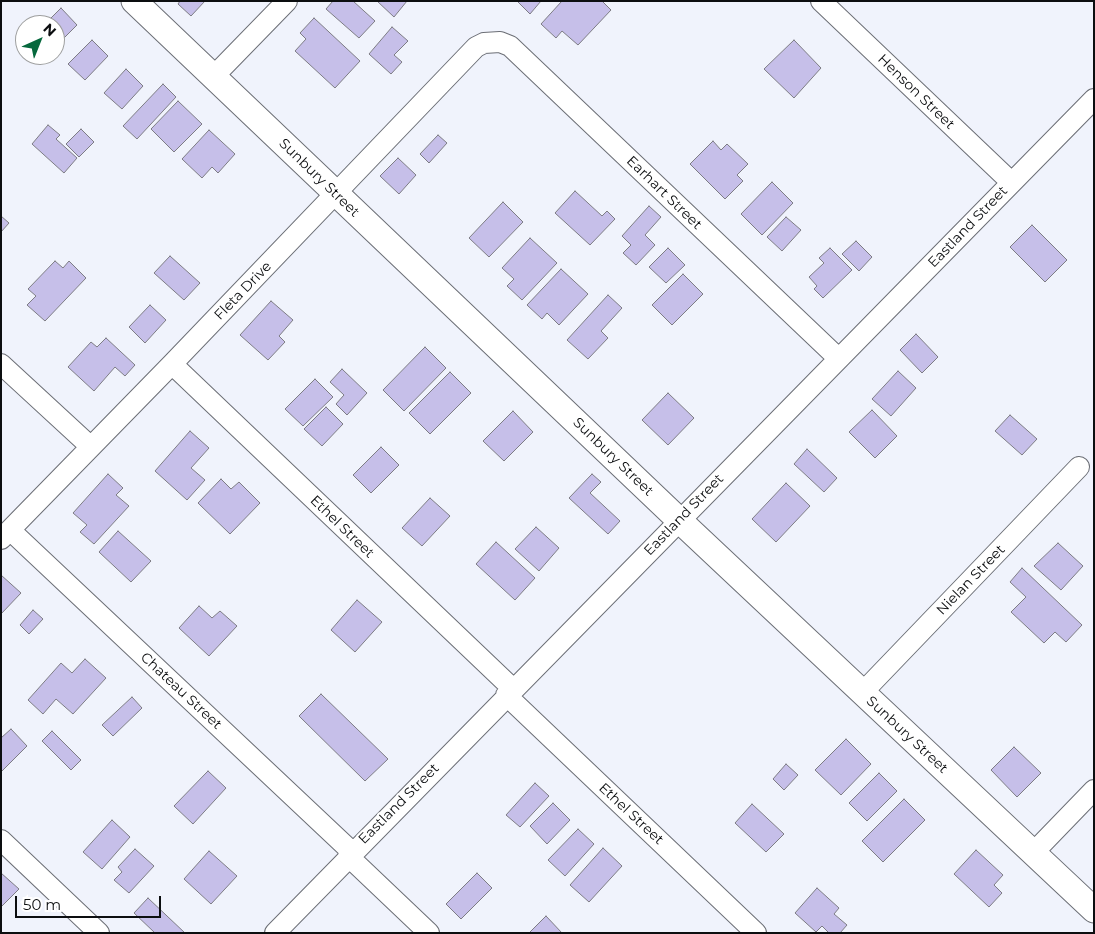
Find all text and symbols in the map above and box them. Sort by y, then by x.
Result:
north arrow [15,15,65,65]
text: N [39,20,60,40]
street label: Henson Street [874,51,958,133]
street label: Sunbury Street [275,135,363,221]
street label: Earhart Street [623,153,705,233]
street label: Eastland Street [925,183,1011,271]
street label: Fleta Drive [211,258,275,324]
street label: Sunbury Street [569,414,657,500]
street label: Eastland Street [641,471,727,559]
street label: Ethel Street [306,492,378,562]
street label: Nielan Street [933,541,1009,619]
street label: Chateau Street [137,649,225,733]
street label: Sunbury Street [863,693,951,777]
street label: Eastland Street [355,760,443,848]
street label: Ethel Street [595,780,667,848]
scale bar [18,886,164,918]
text: 50 m [23,895,61,914]

